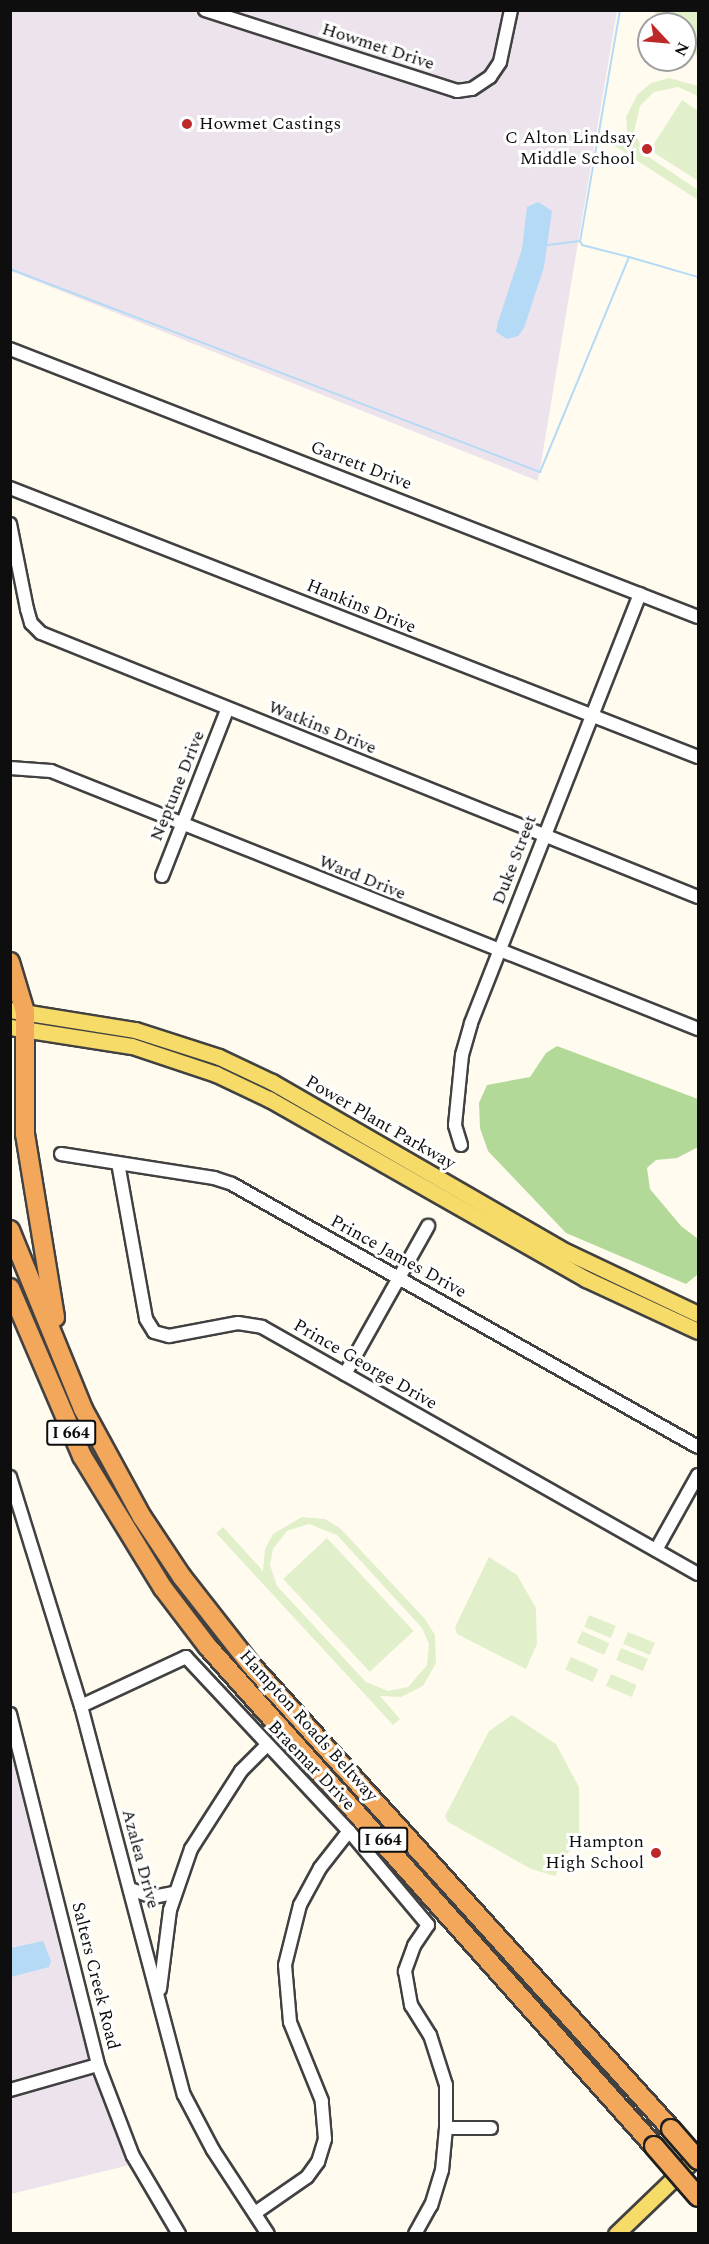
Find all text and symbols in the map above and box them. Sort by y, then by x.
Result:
north arrow [637,12,697,72]
street label: Howmet Drive [319,19,437,75]
text: N [668,38,695,60]
place label: Howmet Castings [199,113,341,135]
marker: Howmet Castings [180,117,194,131]
place label: C Alton Lindsay Middle School [505,128,635,170]
marker: C Alton Lindsay Middle School [640,142,654,156]
street label: Garrett Drive [307,437,415,495]
street label: Hankins Drive [303,575,419,639]
street label: Watkins Drive [265,697,379,759]
street label: Neptune Drive [146,727,210,845]
street label: Duke Street [488,812,542,908]
street label: Ward Drive [315,851,409,905]
street label: Power Plant Parkway [301,1071,459,1175]
street label: Prince James Drive [326,1211,470,1303]
street label: Prince George Drive [289,1315,441,1415]
road number: I 664 [46,1420,97,1446]
street label: Hampton Roads Beltway [234,1646,382,1806]
street label: Braemar Drive [263,1717,359,1815]
street label: Azalea Drive [116,1807,164,1911]
road number: I 664 [358,1827,409,1853]
place label: Hampton High School [545,1832,644,1874]
marker: Hampton High School [649,1846,663,1860]
street label: Salters Creek Road [66,1900,124,2052]

